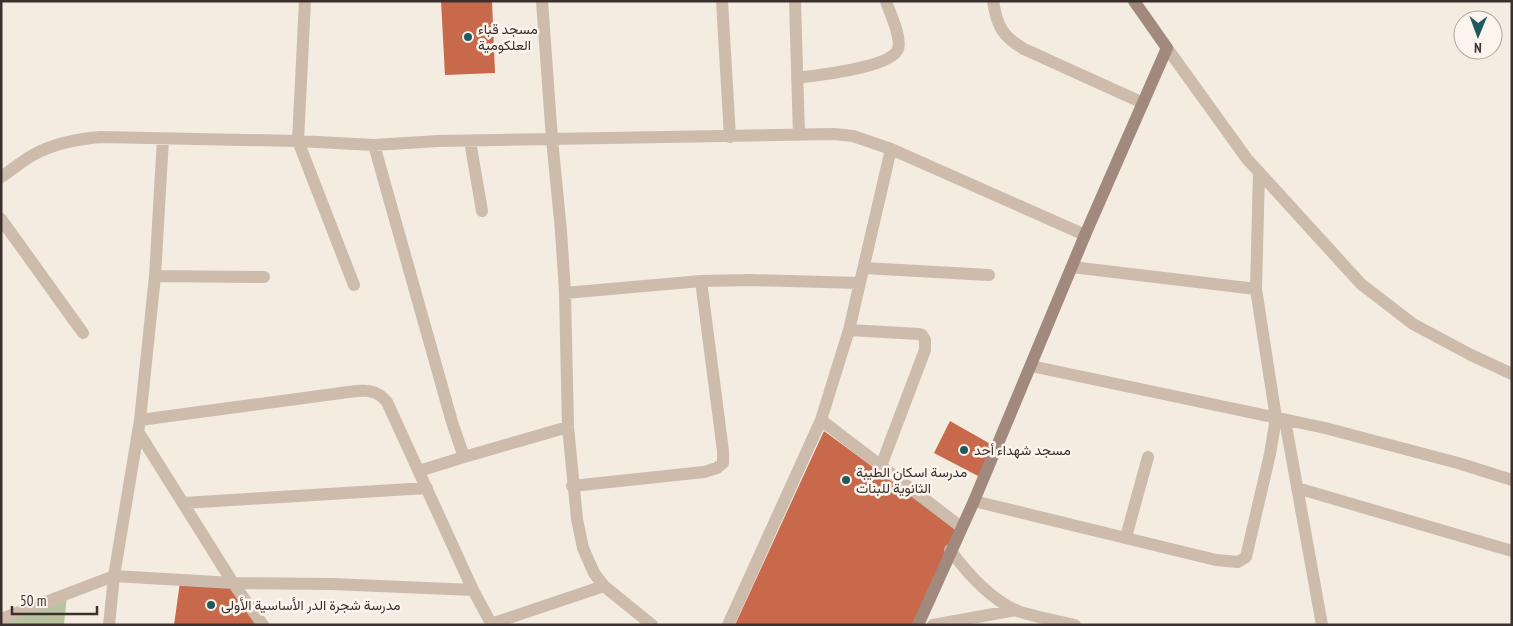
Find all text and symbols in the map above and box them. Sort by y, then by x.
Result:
north arrow [1453,10,1503,60]
place label: مسجد قباء العلكومية [478,20,538,54]
marker: مسجد قباء العلكومية [462,31,474,43]
text: N [1474,39,1482,57]
place label: مسجد شهداء أحد [974,441,1071,459]
marker: مسجد شهداء أحد [958,444,970,456]
place label: مدرسة اسكان الطيبة الثانوية للبنات [856,463,967,497]
marker: مدرسة اسكان الطيبة الثانوية للبنات [840,474,852,486]
scale bar [12,584,98,616]
text: 50 m [20,591,46,610]
place label: مدرسة شجرة الدر الأساسية الأولى [221,596,401,614]
marker: مدرسة شجرة الدر الأساسية الأولى [205,599,217,611]

